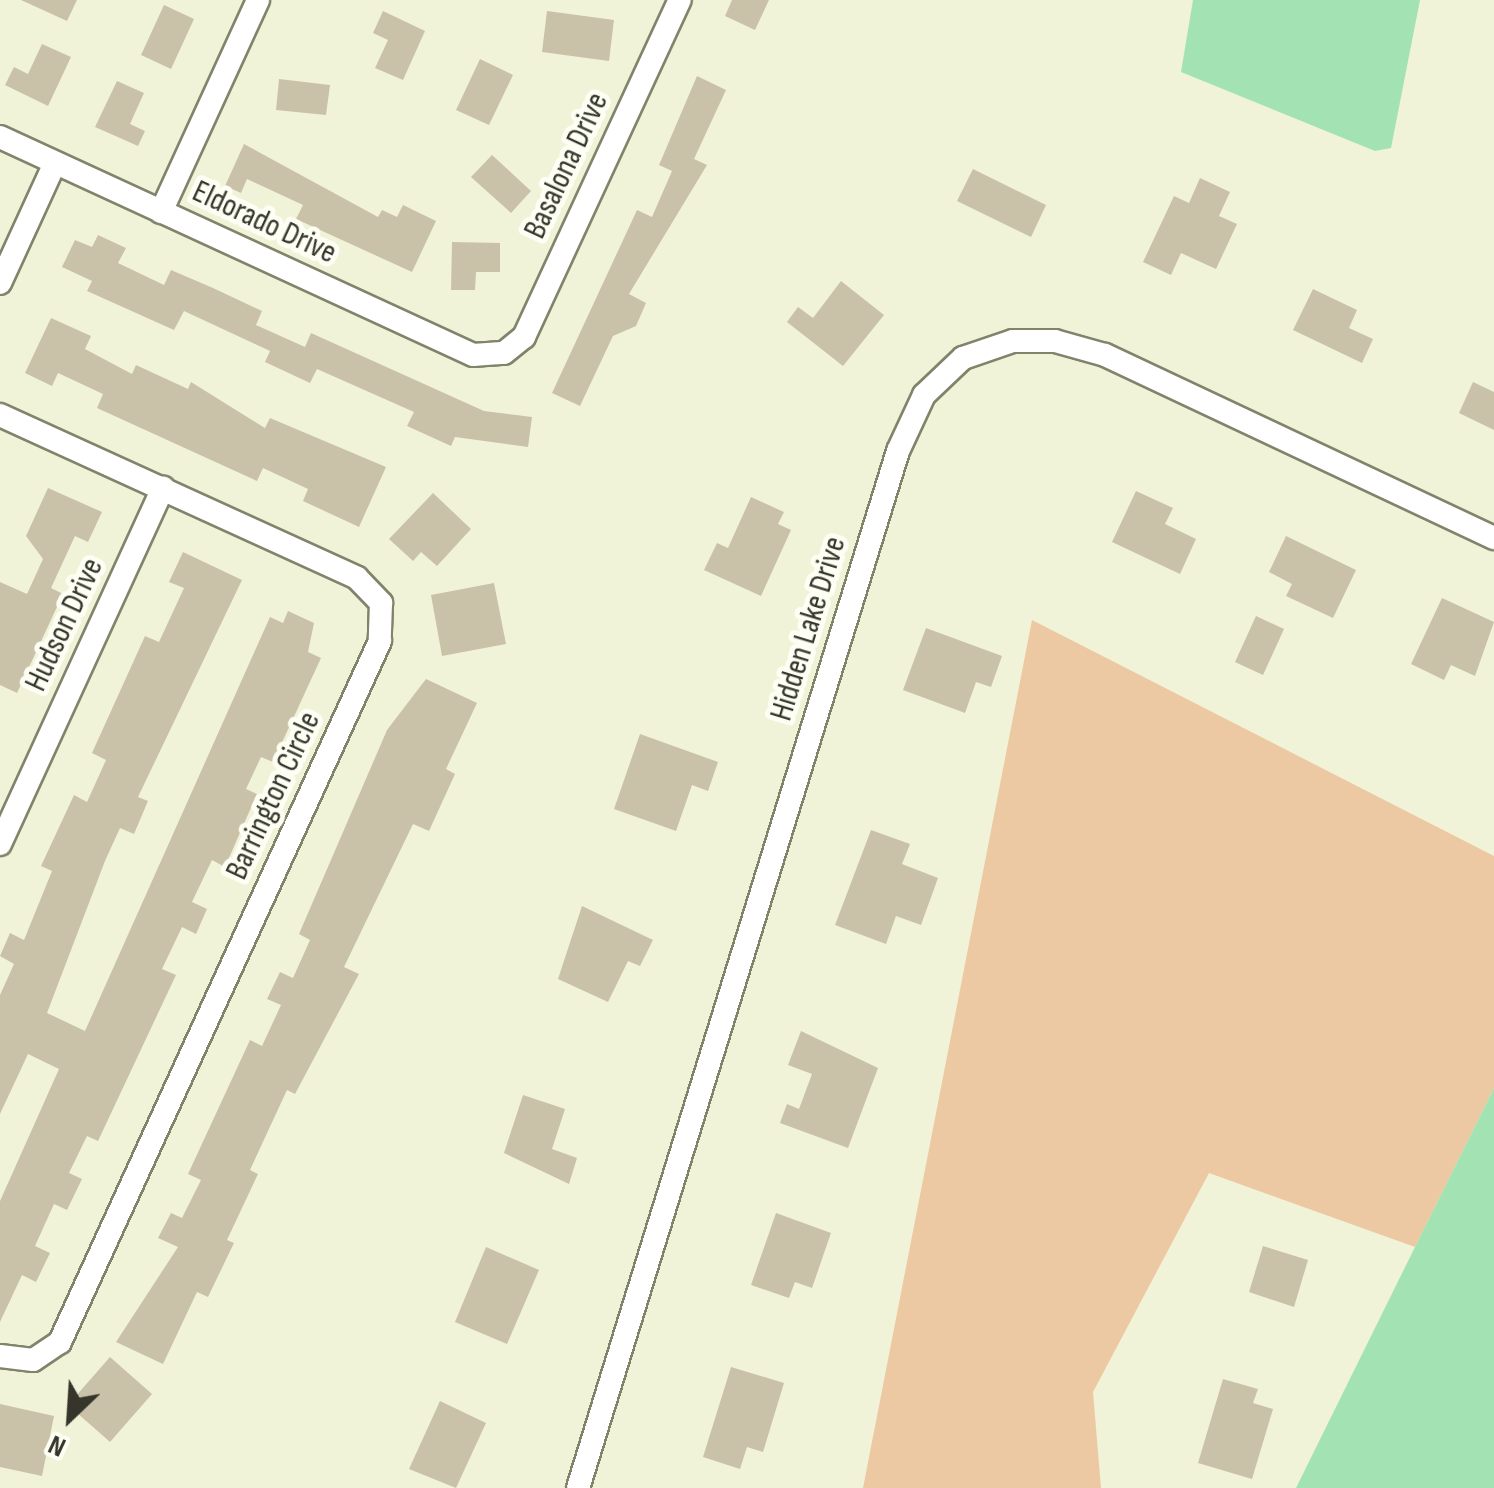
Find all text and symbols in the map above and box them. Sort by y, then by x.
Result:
street label: Basalona Drive [517,87,617,245]
street label: Eldorado Drive [186,173,342,273]
street label: Hidden Lake Drive [763,532,855,726]
street label: Hudson Drive [18,552,112,698]
street label: Barrington Circle [218,706,330,886]
north arrow [20,1368,120,1468]
text: N [43,1428,71,1464]

